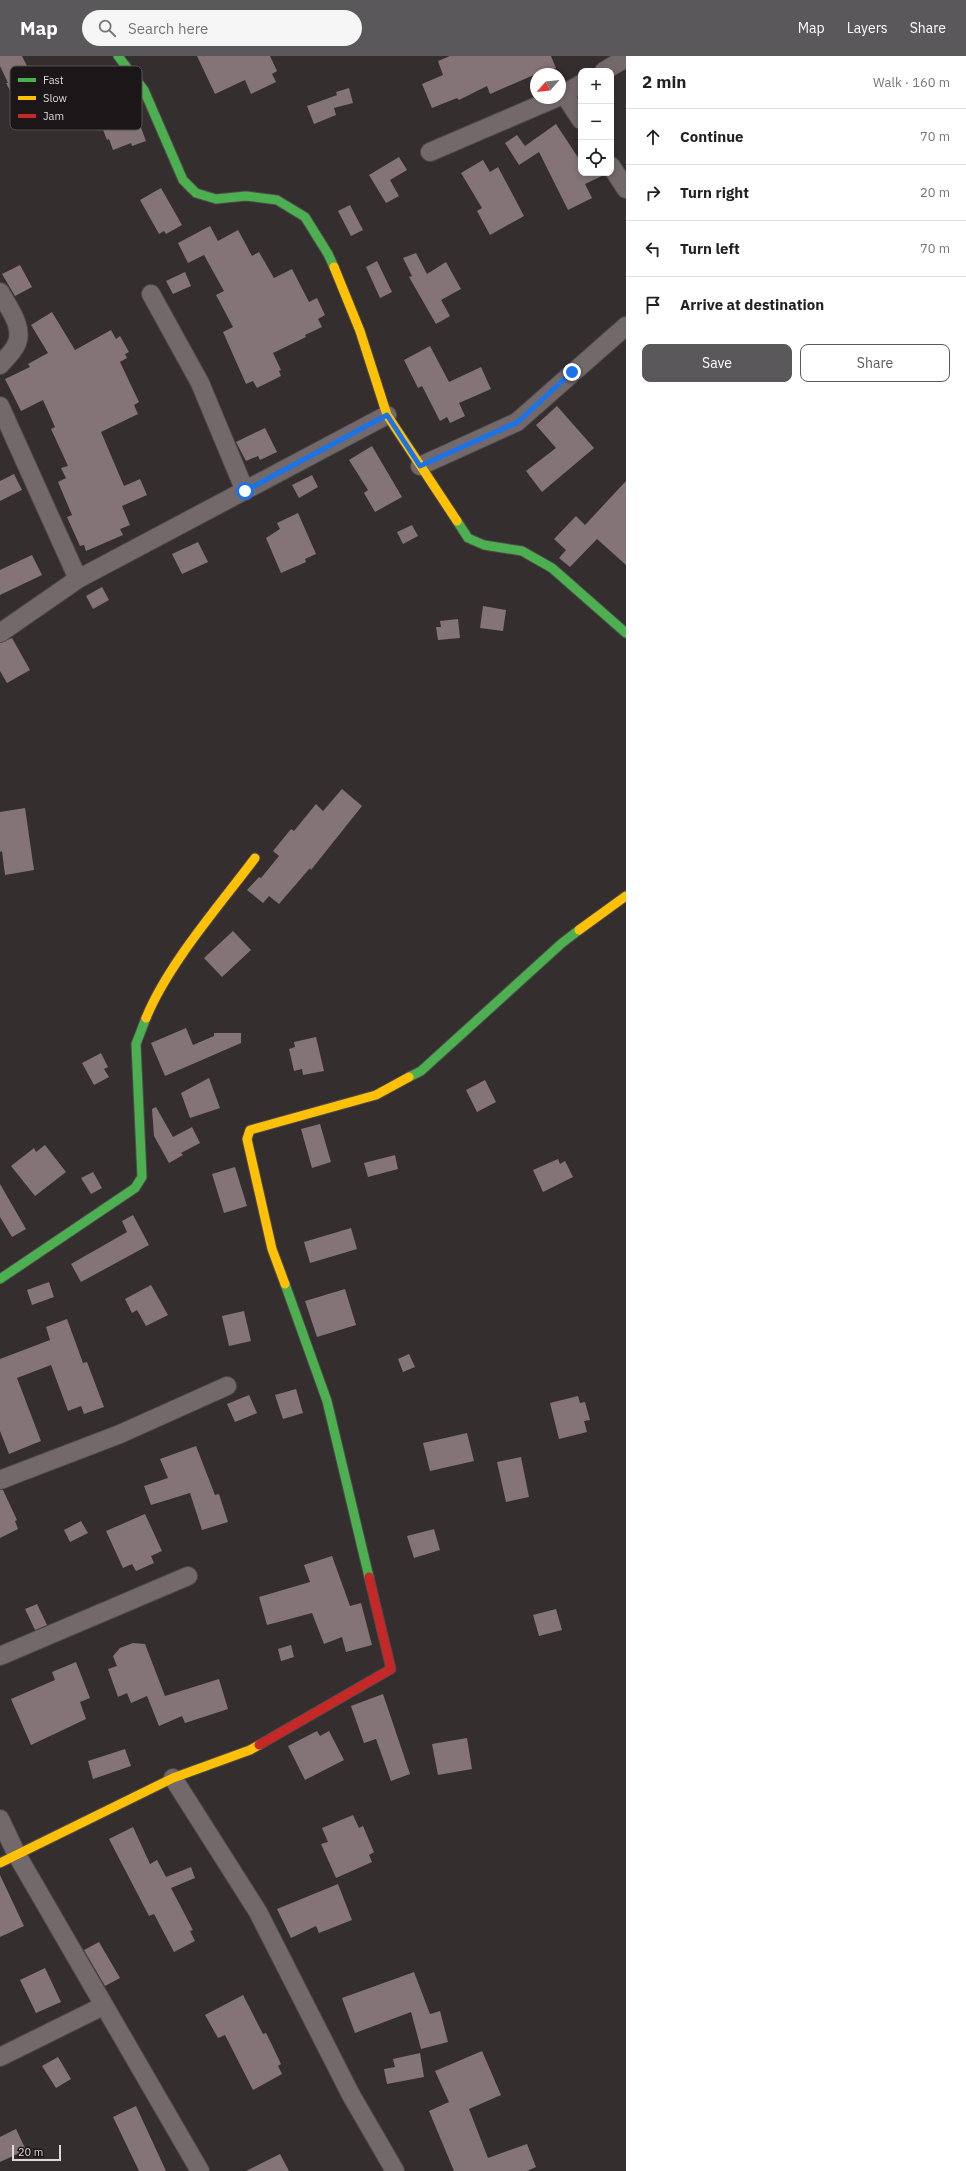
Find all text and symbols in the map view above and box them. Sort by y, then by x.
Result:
search box [82,10,362,46]
text: Map [20,16,58,40]
icon: search [96,17,118,39]
text: Search here [128,19,208,38]
text: Map [798,19,825,37]
text: Layers [847,19,888,37]
text: Share [910,19,946,37]
legend [10,66,142,130]
north arrow [530,68,566,104]
map controls [578,68,614,176]
button: + [578,68,614,104]
text: 2 min [642,71,686,93]
text: Fast [43,73,64,87]
text: Walk · 160 m [873,74,950,91]
text: Slow [43,91,67,105]
button: − [578,104,614,140]
text: Jam [43,109,64,123]
icon: ahead [642,126,664,148]
text: Continue [680,127,744,146]
text: 70 m [920,128,950,145]
button: locate [578,140,614,176]
icon: right [642,182,664,204]
text: Turn right [680,183,749,202]
text: 20 m [920,184,950,201]
icon: left [642,238,664,260]
text: Turn left [680,239,740,258]
text: 70 m [920,240,950,257]
icon: arrive [642,294,664,316]
text: Arrive at destination [680,295,824,314]
button: Save [642,344,792,382]
button: Share [800,344,950,382]
route end [563,363,581,381]
route start [236,482,254,500]
scale bar [12,2143,61,2162]
text: 20 m [18,2145,43,2159]

